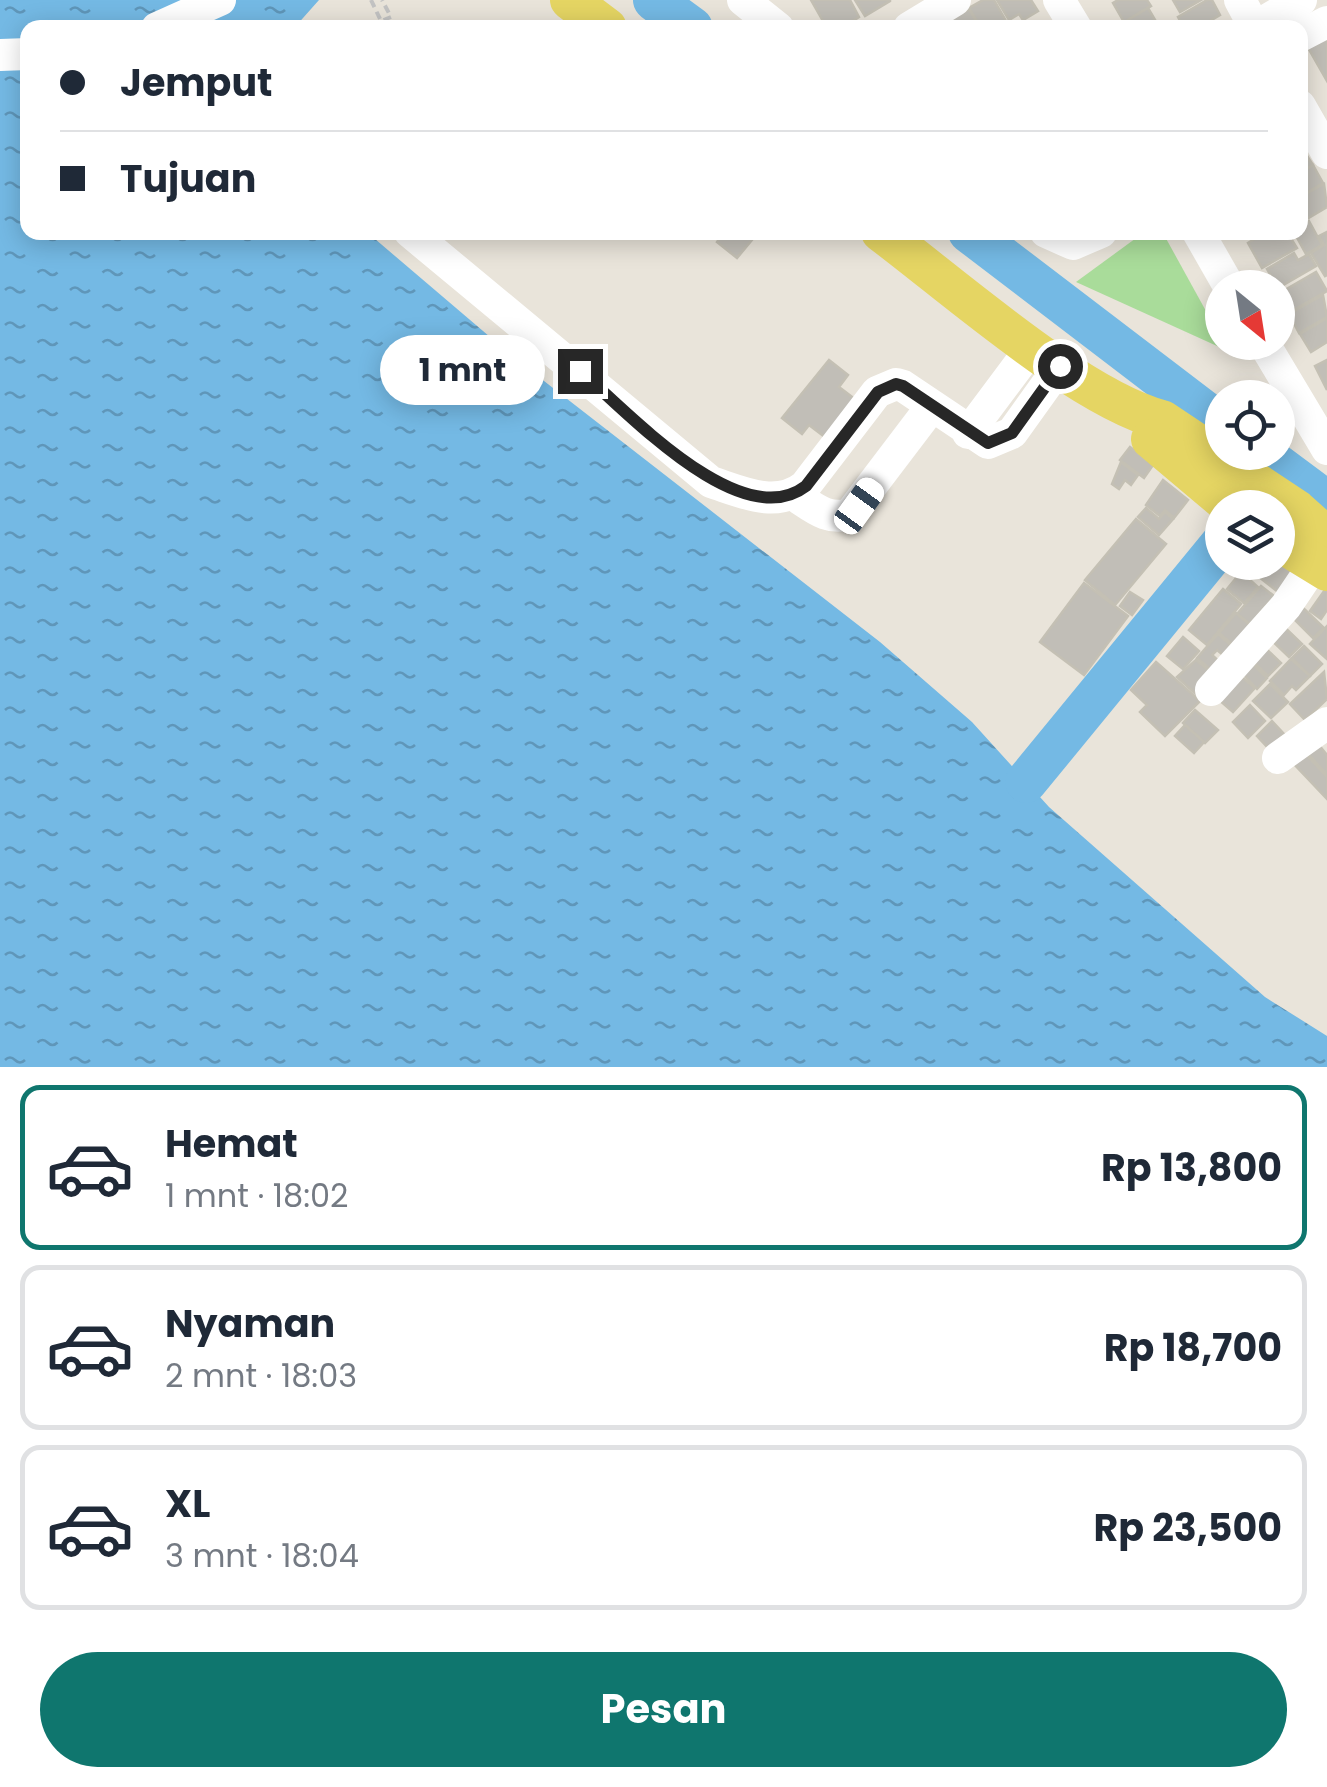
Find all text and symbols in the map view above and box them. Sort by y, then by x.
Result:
text: Jemput [120,56,272,109]
text: Tujuan [120,152,256,205]
north arrow [1205,270,1295,360]
map controls [1205,270,1295,580]
callout: 1 mnt [380,336,545,406]
route start [1038,344,1083,389]
text: 1 mnt [419,347,506,392]
route end [558,349,603,394]
button: locate [1205,380,1295,470]
car [829,473,889,539]
button: layers [1205,490,1295,580]
text: Hemat [165,1117,298,1170]
icon: car [45,1123,135,1213]
text: Rp 13,800 [1101,1141,1282,1194]
text: 1 mnt · 18:02 [165,1173,349,1218]
text: Nyaman [165,1297,335,1350]
icon: car [45,1303,135,1393]
text: Rp 18,700 [1104,1321,1282,1374]
text: 2 mnt · 18:03 [165,1353,357,1398]
text: XL [165,1477,210,1530]
icon: car [45,1483,135,1573]
text: Rp 23,500 [1094,1501,1282,1554]
text: 3 mnt · 18:04 [165,1533,359,1578]
button: Pesan [40,1652,1287,1767]

